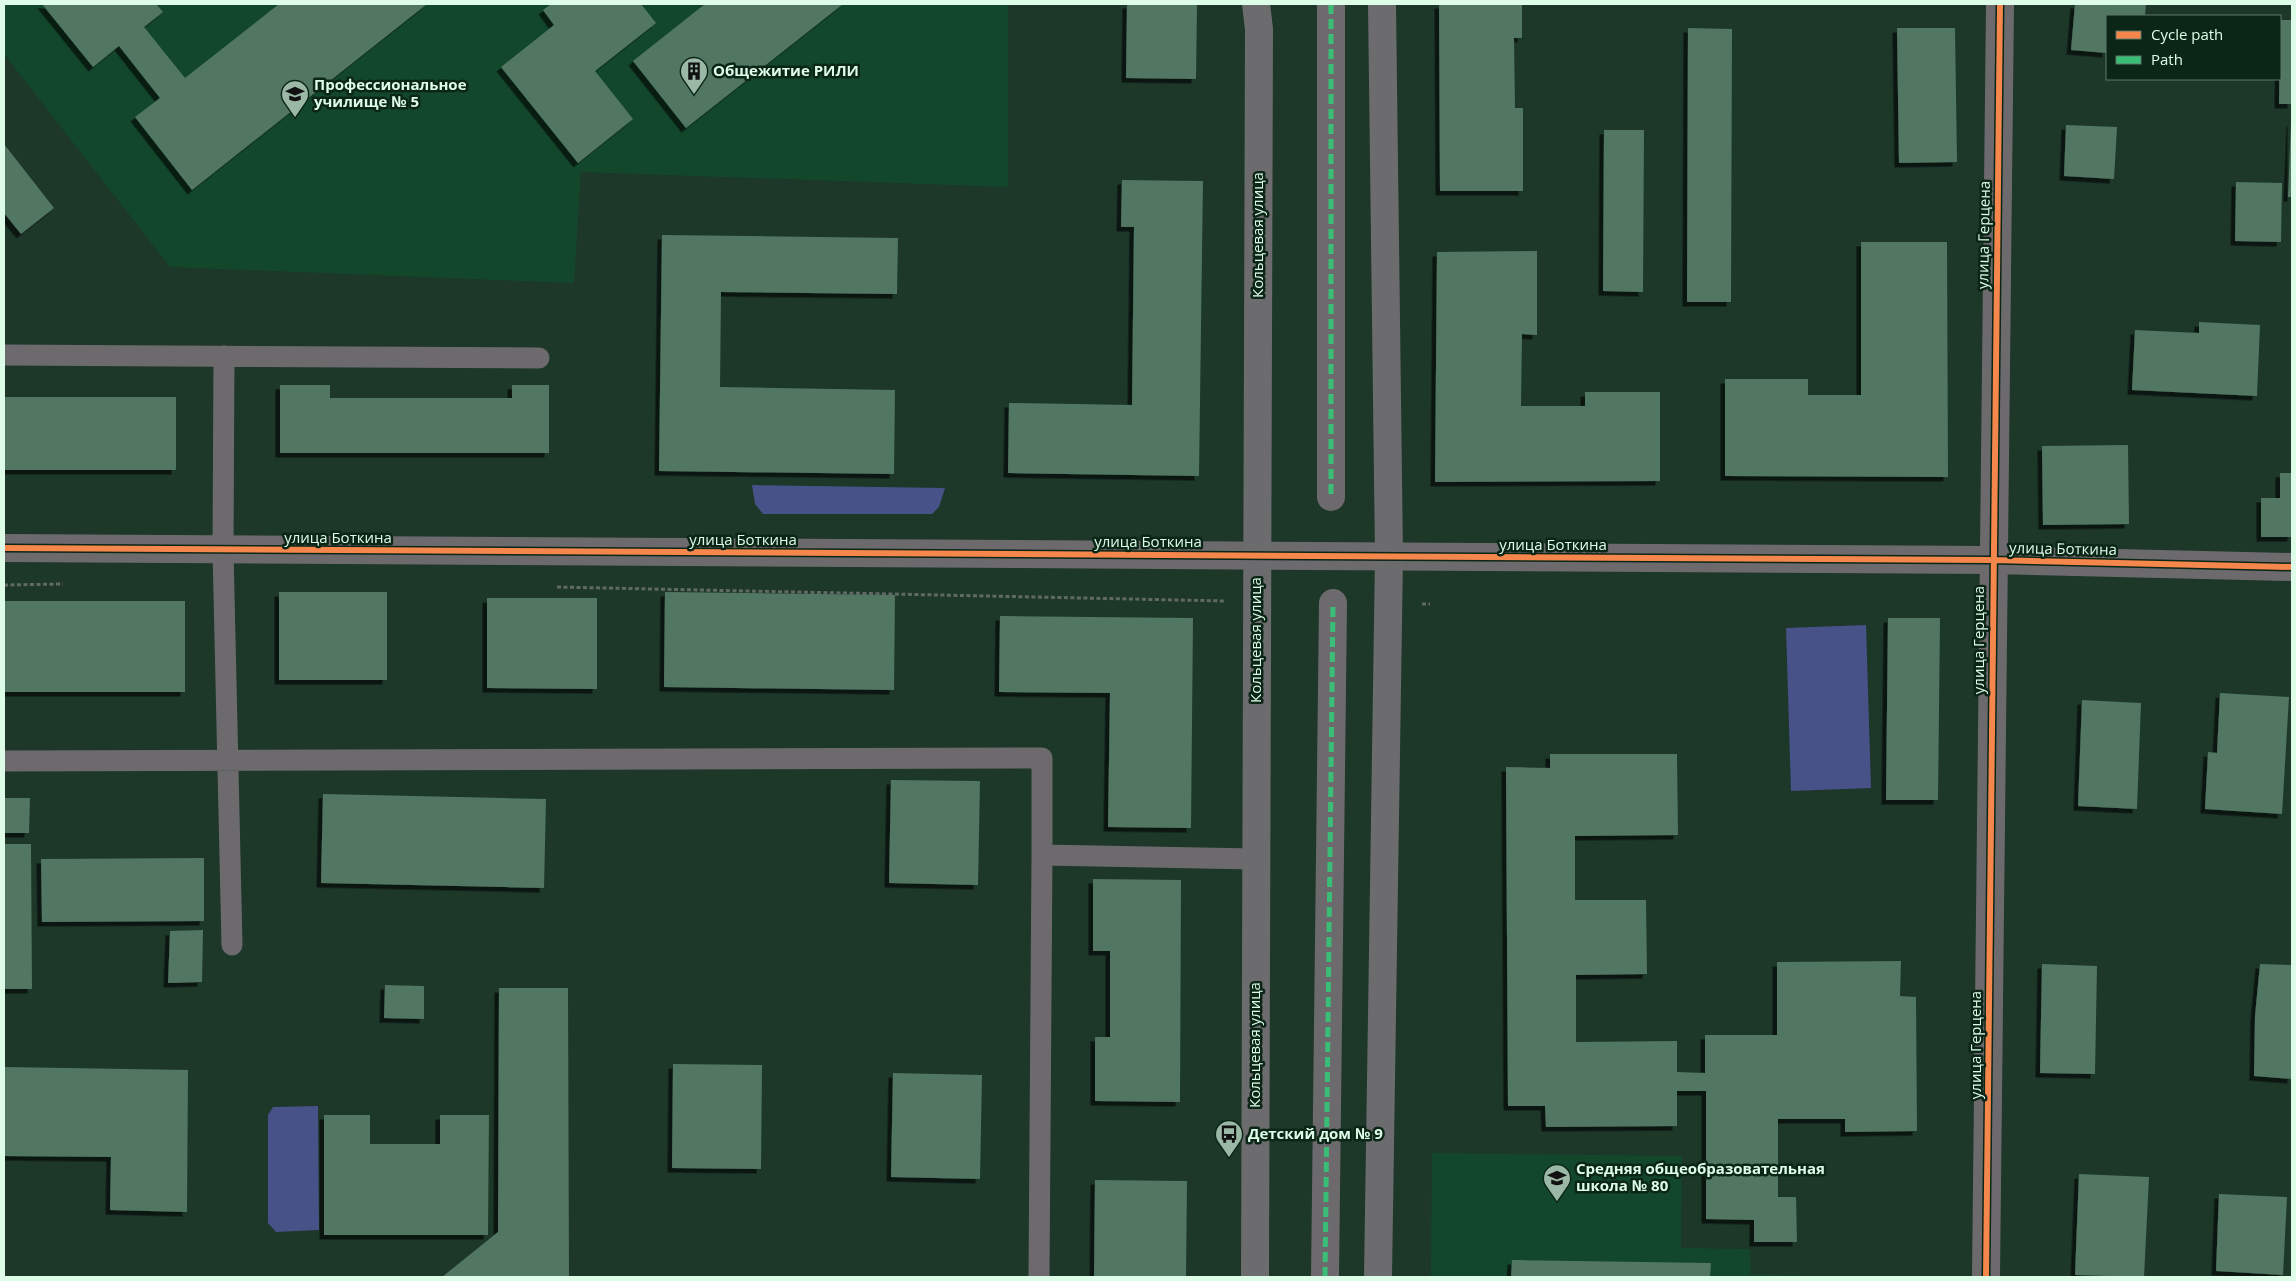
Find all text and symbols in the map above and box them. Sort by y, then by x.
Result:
legend [2106,15,2281,80]
text: Cycle path [2151,24,2223,44]
text: Path [2151,49,2183,69]
building icon: Общежитие РИЛИ [679,56,709,95]
place label: Общежитие РИЛИ [713,60,859,80]
place label: Профессиональное училище № 5 [314,74,467,111]
school or university icon: Профессиональное училище № 5 [280,79,310,118]
street label: Кольцевая улица [1247,172,1267,298]
street label: улица Герцена [1972,181,1994,289]
street label: улица Боткина [284,527,392,547]
street label: улица Боткина [689,529,797,549]
street label: улица Боткина [1094,531,1202,551]
street label: улица Боткина [1499,534,1607,554]
street label: улица Боткина [2009,537,2117,559]
street label: Кольцевая улица [1245,577,1265,703]
street label: улица Герцена [1968,586,1988,694]
street label: Кольцевая улица [1244,982,1264,1108]
street label: улица Герцена [1965,991,1985,1099]
bus stop icon: Детский дом № 9 [1214,1119,1244,1158]
place label: Детский дом № 9 [1248,1123,1383,1143]
place label: Средняя общеобразовательная школа № 80 [1576,1158,1825,1195]
school or university icon: Средняя общеобразовательная школа № 80 [1542,1163,1572,1202]

